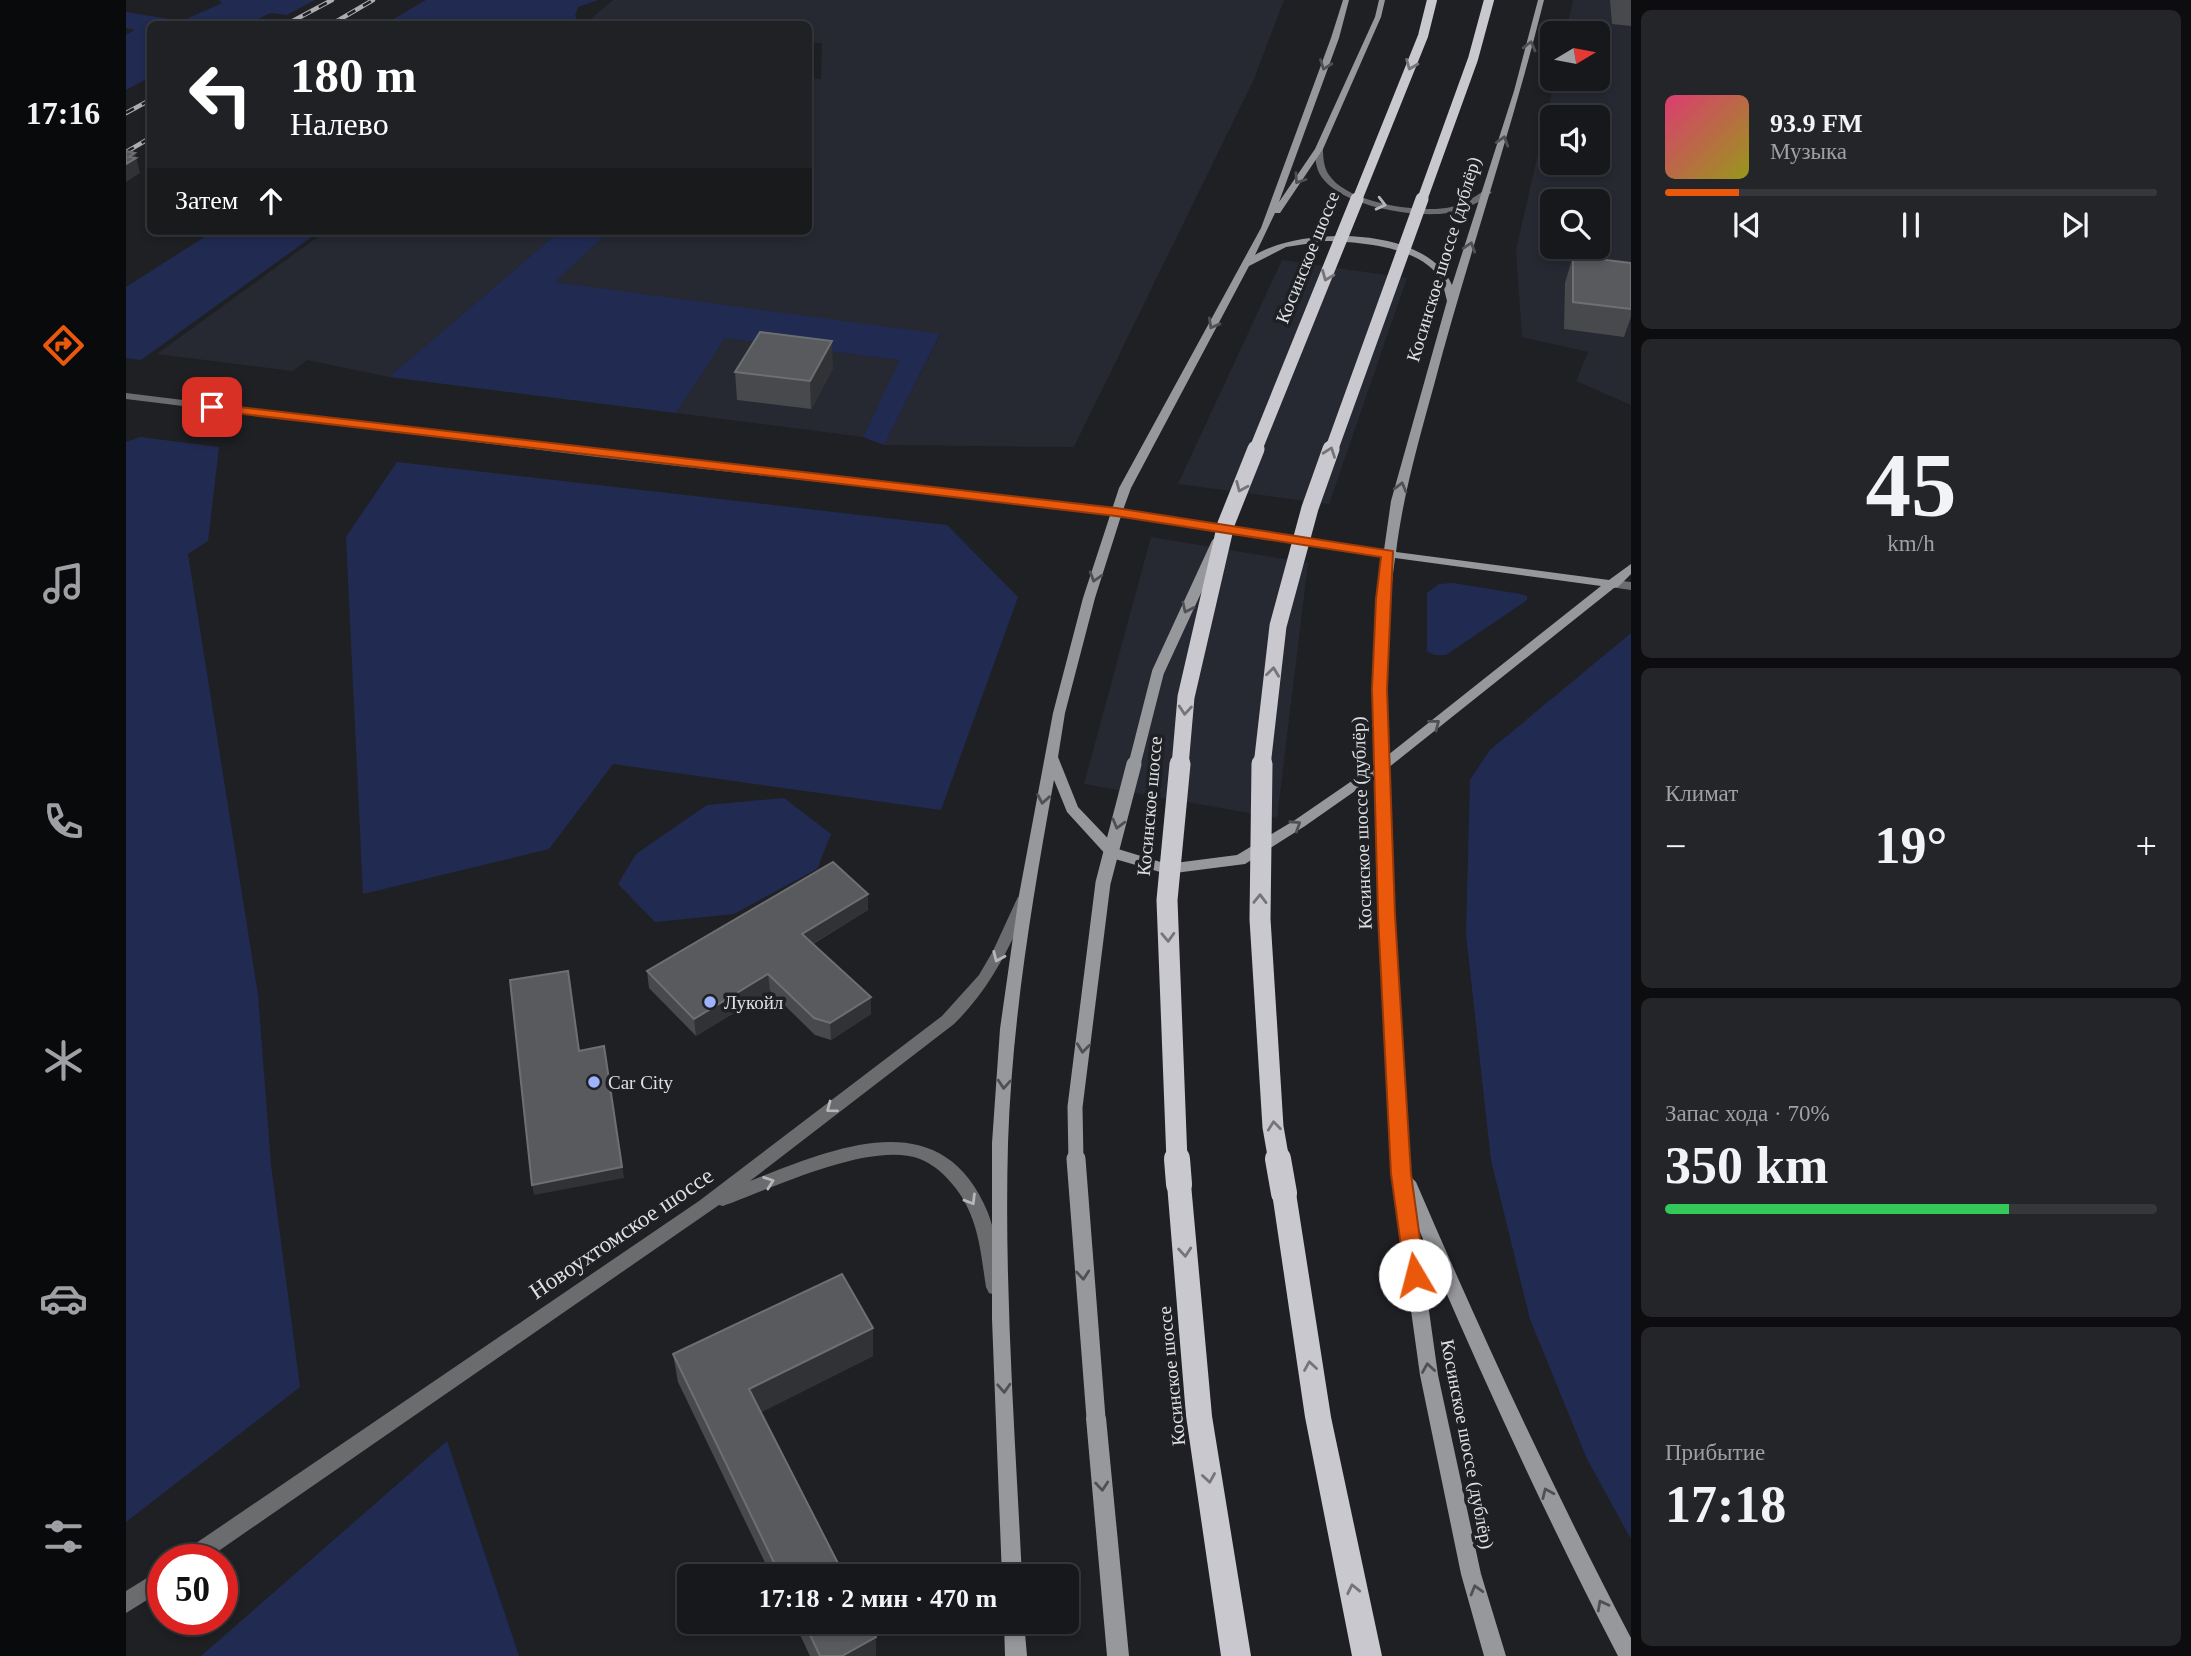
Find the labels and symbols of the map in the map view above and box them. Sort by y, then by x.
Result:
north arrow [1540,21,1610,91]
one-way arrow [1522,40,1536,52]
one-way arrow [1319,58,1333,70]
one-way arrow [1406,58,1420,70]
one-way arrow [1495,136,1510,148]
street label: Косинское шоссе (дублёр) [1402,154,1486,364]
one-way arrow [1294,172,1307,185]
street label: Косинское шоссе [1271,188,1343,326]
one-way arrow [1375,196,1387,210]
one-way arrow [1461,241,1476,253]
one-way arrow [1322,270,1336,282]
one-way arrow [1208,317,1221,330]
pin [182,377,242,437]
one-way arrow [1322,447,1336,459]
one-way arrow [1236,480,1250,492]
one-way arrow [1393,481,1407,493]
one-way arrow [1089,571,1104,583]
one-way arrow [1182,601,1196,613]
one-way arrow [1265,666,1280,678]
one-way arrow [1178,705,1193,716]
street label: Косинское шоссе (дублёр) [1347,716,1377,930]
one-way arrow [1428,719,1440,732]
street label: Косинское шоссе [1133,735,1166,877]
one-way arrow [1036,793,1051,804]
one-way arrow [1112,818,1127,830]
one-way arrow [1289,821,1302,834]
one-way arrow [1252,893,1268,904]
one-way arrow [1160,932,1176,942]
one-way arrow [992,950,1006,962]
place label: Лукойл [724,992,784,1013]
marker: Лукойл [702,994,718,1010]
one-way arrow [1075,1043,1090,1054]
place label: Car City [608,1072,673,1093]
marker: Car City [586,1074,602,1090]
one-way arrow [997,1079,1012,1090]
one-way arrow [827,1100,839,1112]
one-way arrow [1266,1120,1281,1132]
street label: Новоухтомское шоссе [525,1163,718,1304]
one-way arrow [763,1177,775,1191]
one-way arrow [963,1192,976,1205]
position arrow [1378,1238,1452,1312]
one-way arrow [1177,1247,1192,1258]
one-way arrow [1075,1270,1090,1281]
street label: Косинское шоссе [1154,1305,1189,1447]
street label: Косинское шоссе (дублёр) [1436,1337,1498,1551]
one-way arrow [1303,1360,1318,1372]
one-way arrow [1421,1362,1436,1374]
one-way arrow [996,1382,1011,1393]
one-way arrow [1201,1472,1216,1484]
one-way arrow [1094,1481,1109,1492]
one-way arrow [1541,1487,1555,1500]
speed limit sign: 50 [147,1544,238,1635]
one-way arrow [1347,1583,1362,1595]
one-way arrow [1470,1585,1484,1597]
one-way arrow [1597,1600,1610,1613]

